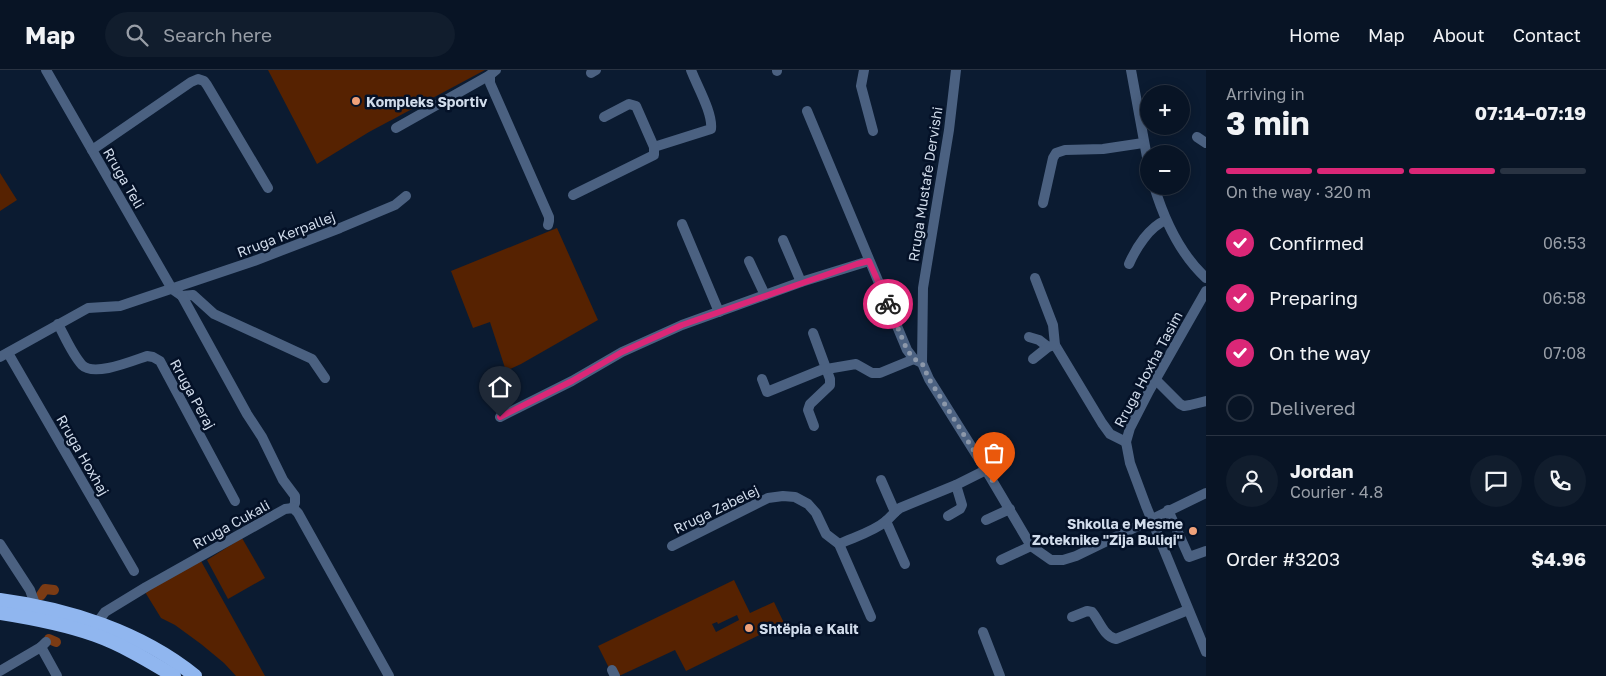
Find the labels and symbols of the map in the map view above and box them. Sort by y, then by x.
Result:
place label: Kompleks Sportiv [366,93,488,110]
marker: Kompleks Sportiv [350,95,362,107]
street label: Rruga Mustafe Dervishi [904,105,946,263]
street label: Rruga Teli [100,145,148,211]
street label: Rruga Kerpallej [235,207,337,261]
courier [863,279,913,329]
street label: Rruga Hoxha Tasim [1110,308,1186,430]
street label: Rruga Peraj [167,356,219,432]
pin [479,366,521,417]
street label: Rruga Hoxhaj [53,412,113,498]
pin [973,432,1015,483]
street label: Rruga Zabelej [671,481,761,537]
street label: Rruga Cukali [190,496,272,552]
place label: Shkolla e Mesme Zoteknike "Zija Buliqi" [1032,515,1183,548]
marker: Shkolla e Mesme Zoteknike "Zija Buliqi" [1187,525,1199,537]
place label: Shtëpia e Kalit [759,620,859,637]
marker: Shtëpia e Kalit [743,622,755,634]

